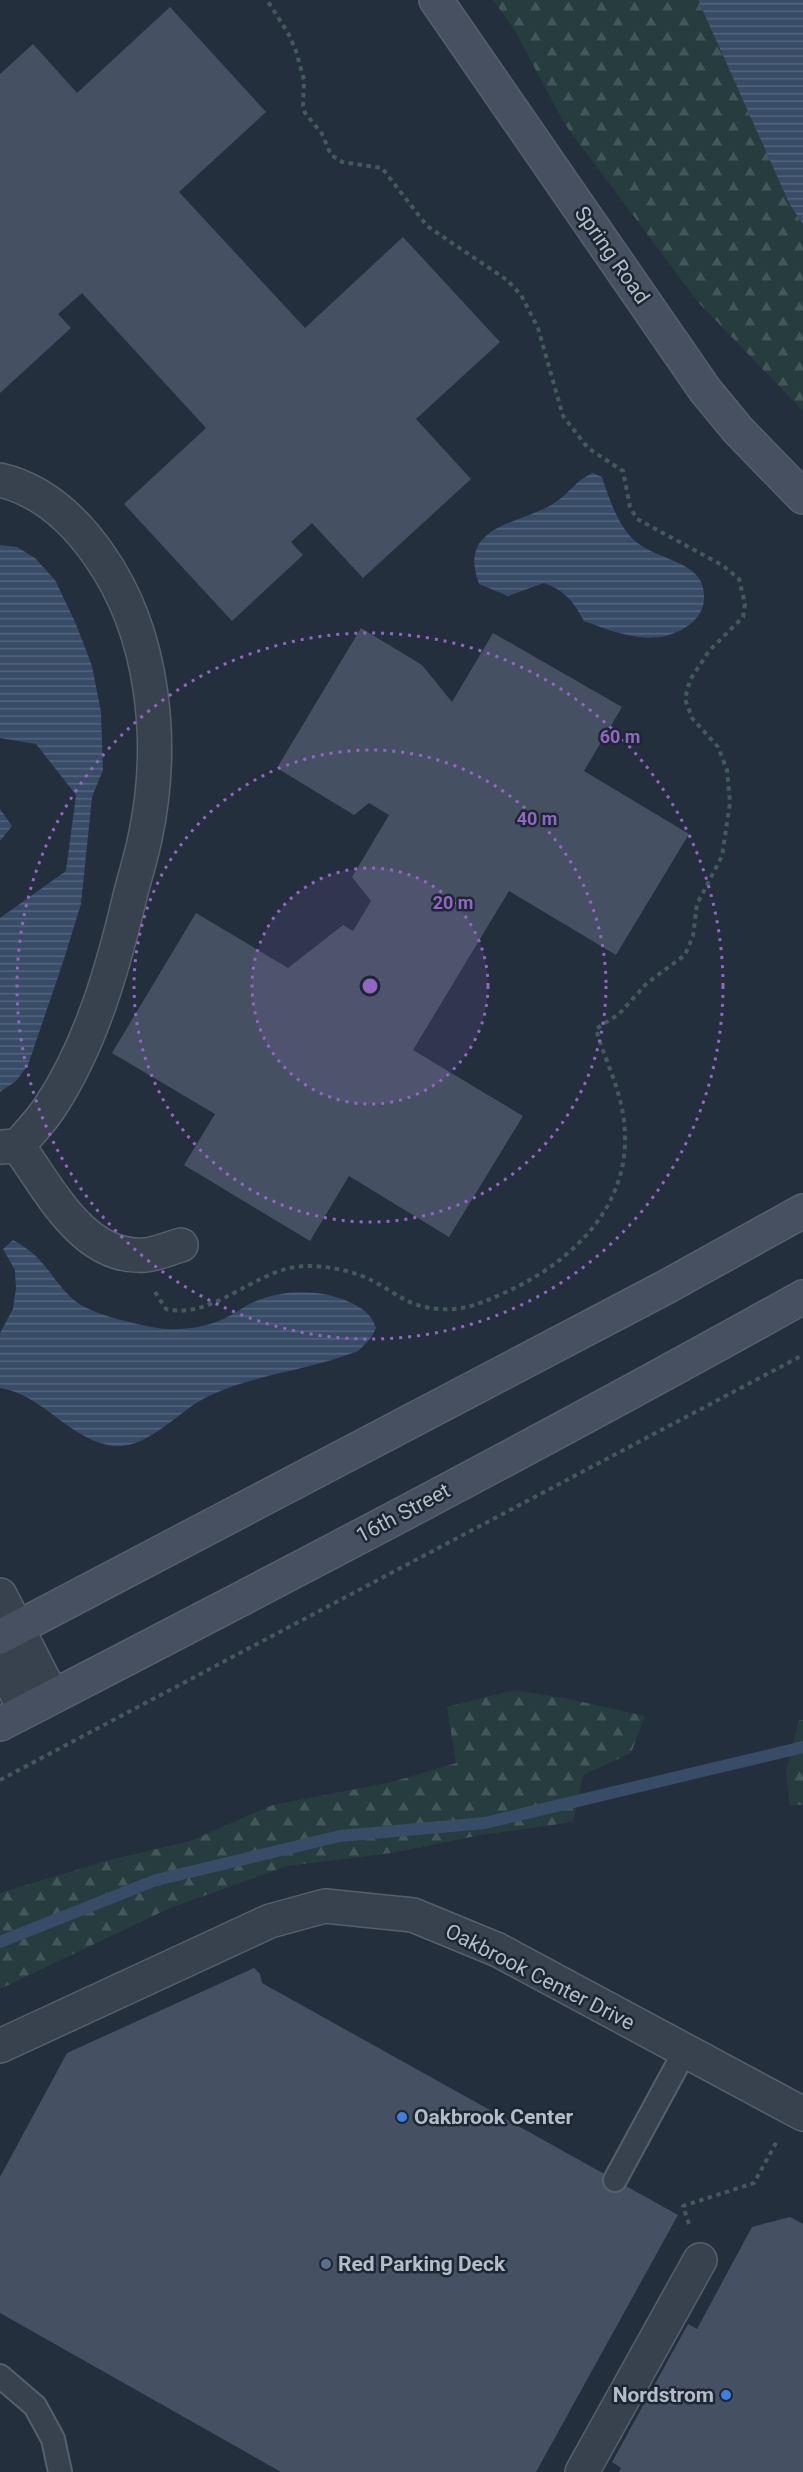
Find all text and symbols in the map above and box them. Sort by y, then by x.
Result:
street label: Spring Road [570,202,654,308]
text: 60 m [600,726,640,747]
text: 40 m [517,808,557,829]
text: 20 m [433,892,473,913]
centre of rings [360,976,380,996]
street label: 16th Street [352,1478,454,1548]
street label: Oakbrook Center Drive [441,1919,639,2035]
place label: Oakbrook Center [414,2105,574,2129]
marker: Oakbrook Center [395,2110,409,2124]
place label: Red Parking Deck [338,2252,506,2276]
marker: Red Parking Deck [319,2257,333,2271]
place label: Nordstrom [613,2383,714,2407]
marker: Nordstrom [719,2388,733,2402]

